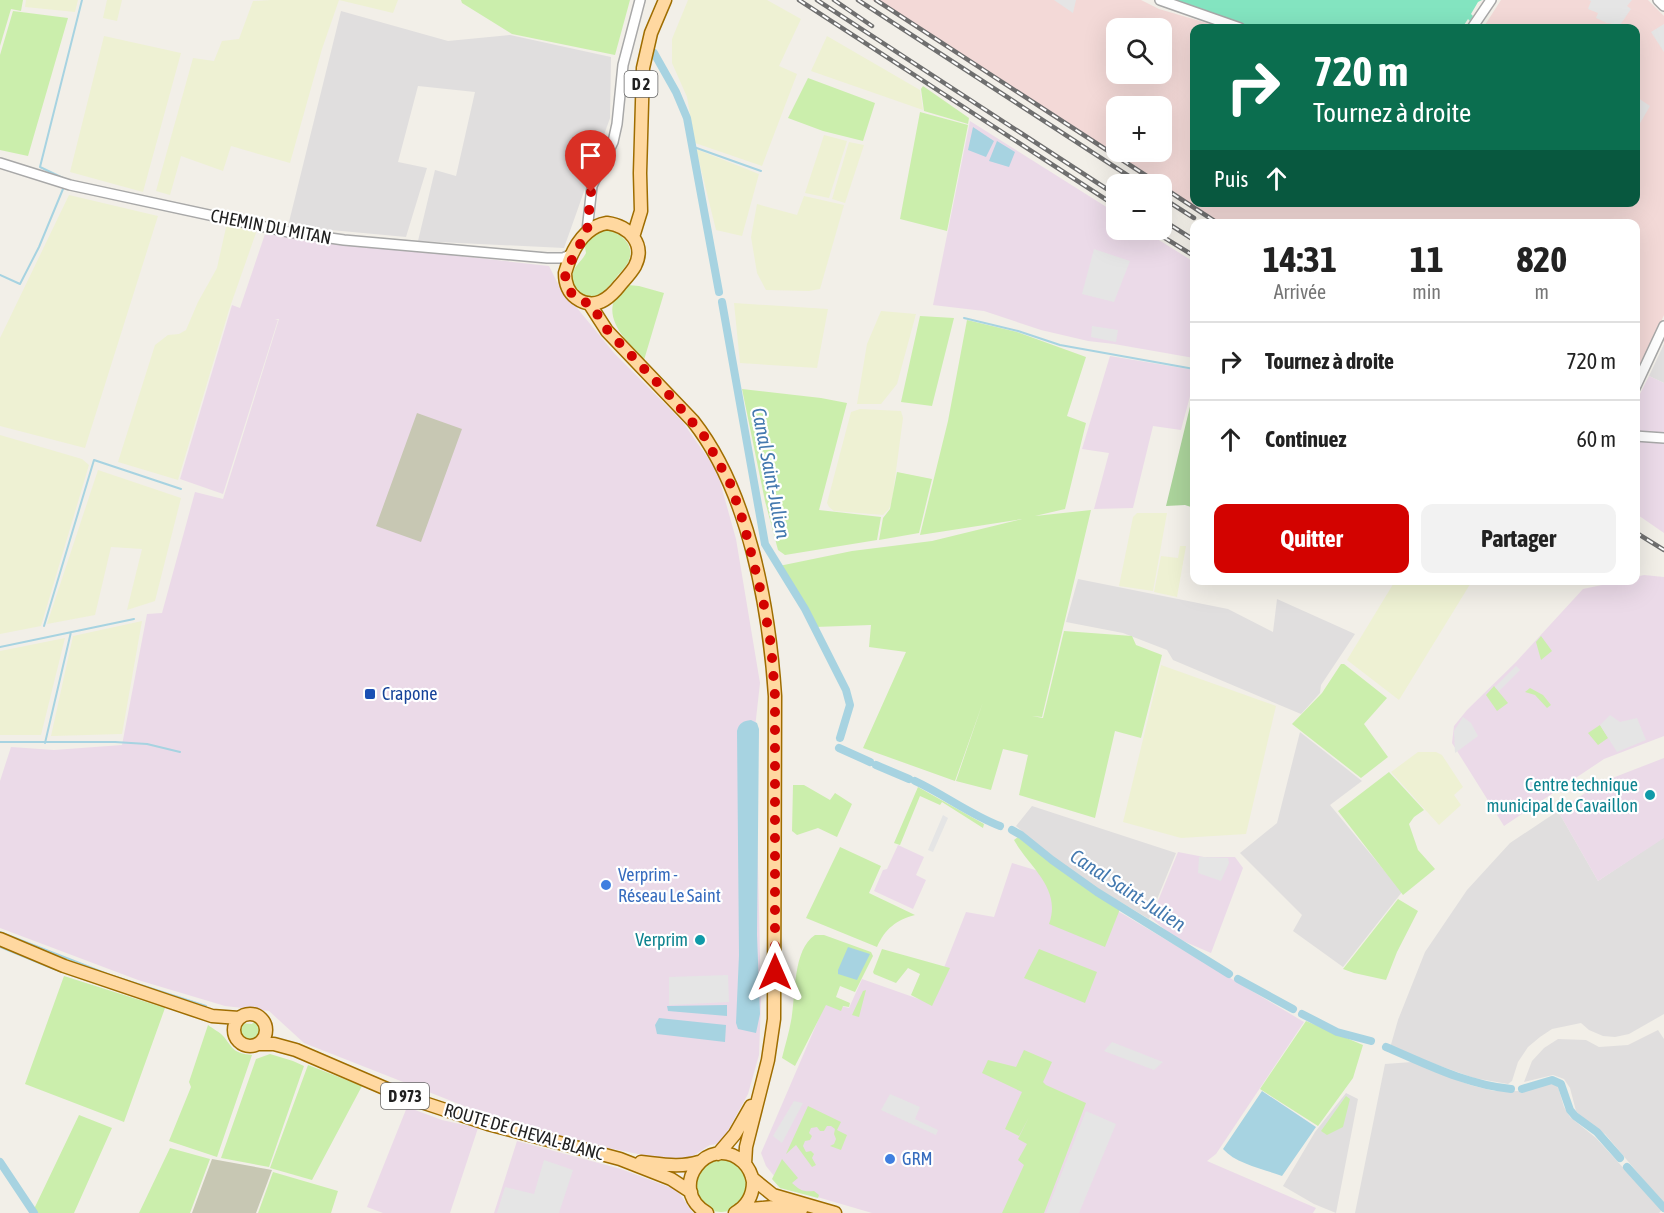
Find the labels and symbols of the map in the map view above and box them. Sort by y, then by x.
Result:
road number: D 2 [624,71,658,97]
pin [565,130,616,192]
street label: CHEMIN DU MITAN [209,205,333,248]
water label: Canal Saint-Julien [748,406,796,541]
place label: Crapone [382,683,437,704]
marker: Crapone [363,687,377,701]
place label: Centre technique municipal de Cavaillon [1487,774,1638,816]
marker: Centre technique municipal de Cavaillon [1643,788,1657,802]
water label: Canal Saint-Julien [1066,844,1190,936]
place label: Verprim - Réseau Le Saint [618,864,721,906]
marker: Verprim - Réseau Le Saint [599,878,613,892]
place label: Verprim [635,929,688,950]
marker: Verprim [693,933,707,947]
position arrow [743,940,807,1004]
road number: D 973 [381,1083,429,1109]
street label: ROUTE DE CHEVAL-BLANC [442,1099,606,1164]
place label: GRM [902,1148,933,1169]
marker: GRM [883,1152,897,1166]

